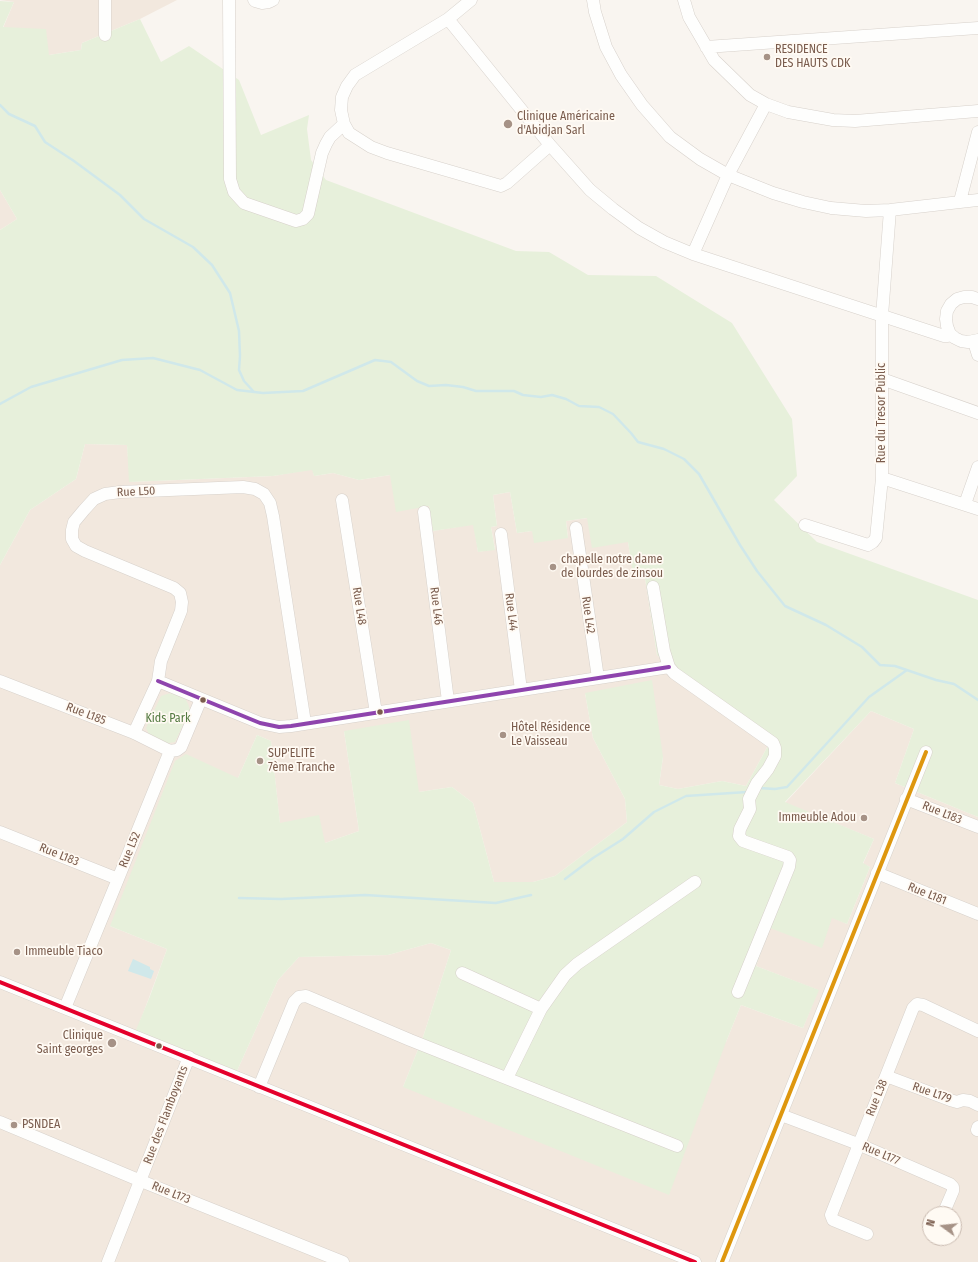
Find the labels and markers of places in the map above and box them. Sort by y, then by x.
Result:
place label: RESIDENCE DES HAUTS CDK [775,43,850,71]
marker: RESIDENCE DES HAUTS CDK [762,52,772,62]
place label: Clinique Américaine d'Abidjan Sarl [517,110,615,138]
marker: Clinique Américaine d'Abidjan Sarl [502,118,514,130]
place label: chapelle notre dame de lourdes de zinsou [561,553,663,581]
marker: chapelle notre dame de lourdes de zinsou [548,562,558,572]
unlabelled marker [198,695,208,705]
unlabelled marker [375,707,385,717]
place label: Hôtel Résidence Le Vaisseau [511,721,590,749]
marker: Hôtel Résidence Le Vaisseau [498,730,508,740]
place label: SUP'ELITE 7ème Tranche [268,747,335,775]
marker: SUP'ELITE 7ème Tranche [255,756,265,766]
place label: Immeuble Adou [779,811,856,825]
marker: Immeuble Adou [859,813,869,823]
place label: Immeuble Tiaco [25,945,103,959]
marker: Immeuble Tiaco [12,947,22,957]
place label: Clinique Saint georges [37,1029,103,1057]
marker: Clinique Saint georges [106,1037,118,1049]
unlabelled marker [154,1041,164,1051]
place label: PSNDEA [22,1118,60,1132]
marker: PSNDEA [9,1120,19,1130]

